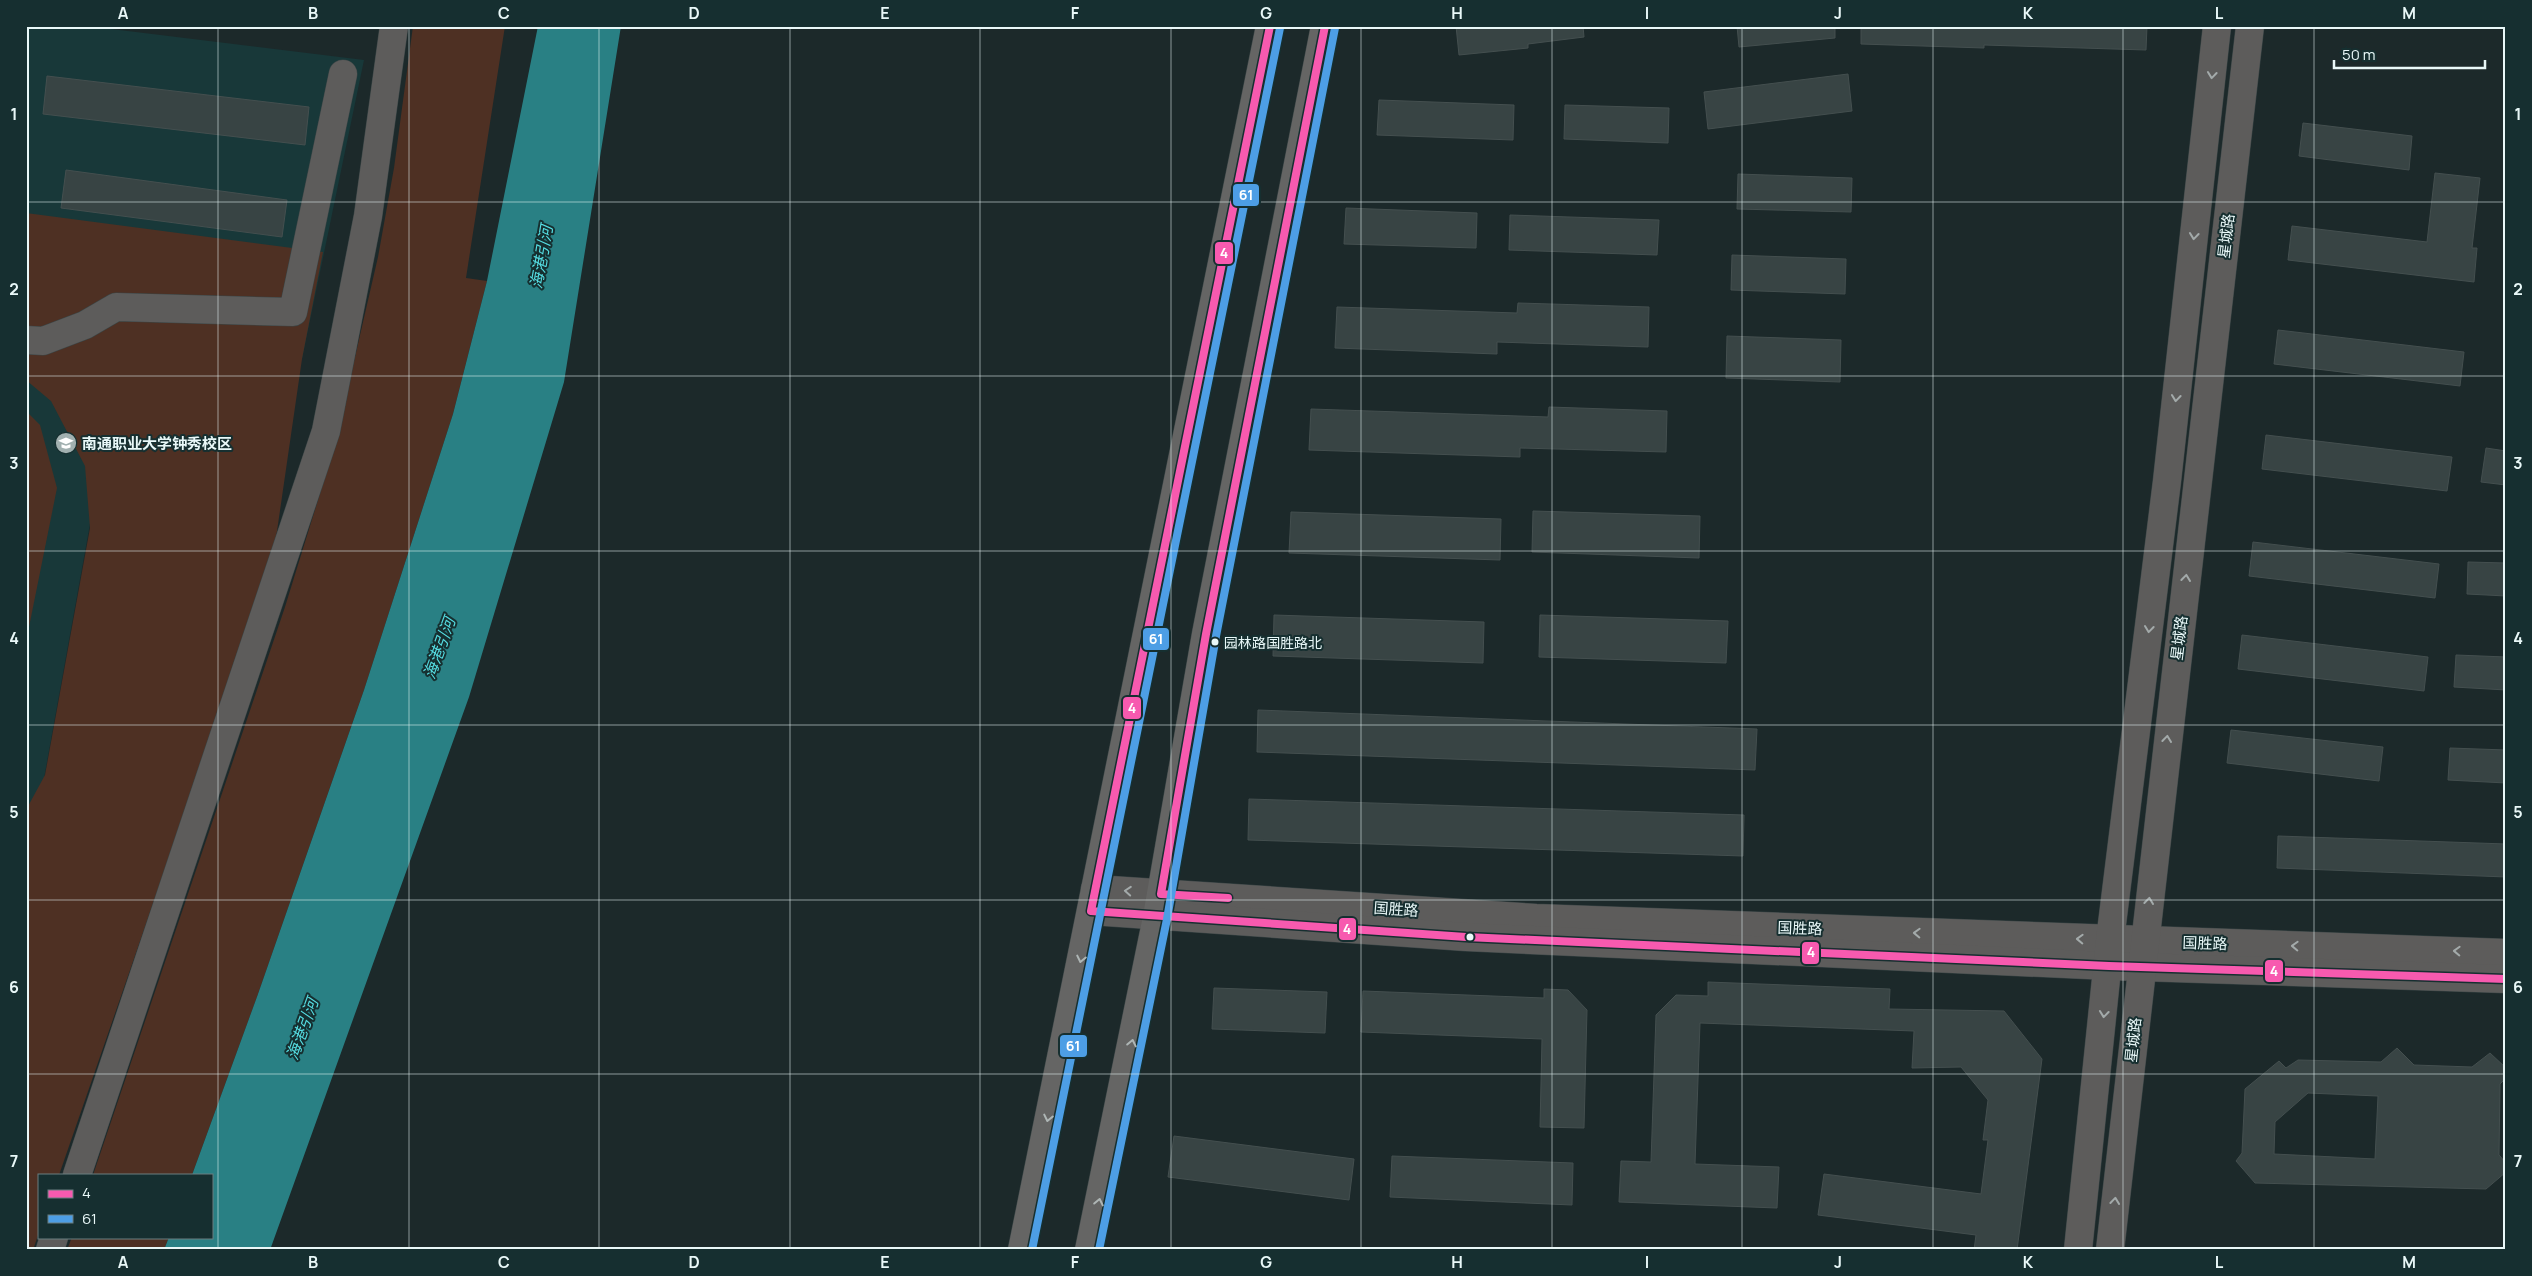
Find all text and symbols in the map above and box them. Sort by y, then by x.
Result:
text: A [118,2,129,24]
text: B [308,2,318,24]
text: C [498,2,510,24]
text: D [688,2,700,24]
text: E [880,2,890,24]
text: F [1071,2,1080,24]
text: G [1260,2,1272,24]
text: H [1451,2,1463,24]
text: I [1645,2,1649,24]
text: J [1834,2,1842,24]
text: K [2023,2,2034,24]
text: L [2215,2,2224,24]
text: M [2402,2,2416,24]
scale bar [2334,38,2486,70]
text: 50 m [2342,44,2376,65]
one-way arrow [2207,71,2218,79]
text: 1 [10,103,18,125]
text: 1 [2514,103,2522,125]
line badge: 61 [1232,183,1260,207]
text: 61 [1239,185,1253,204]
street label: 星城路 [2213,212,2239,260]
water label: 海港引河 [525,221,558,290]
one-way arrow [2189,233,2200,241]
line badge: 4 [1214,241,1234,265]
text: 4 [1220,243,1228,262]
text: 2 [9,278,19,300]
text: 2 [2513,278,2523,300]
one-way arrow [2171,394,2182,402]
school or university icon: 南通职业大学钟秀校区 [54,431,78,455]
place label: 南通职业大学钟秀校区 [82,433,232,454]
text: 3 [9,452,19,474]
text: 3 [2513,452,2523,474]
one-way arrow [2180,574,2191,582]
water label: 海港引河 [418,611,461,682]
street label: 星城路 [2166,614,2192,662]
one-way arrow [2144,625,2155,633]
text: 4 [9,627,19,649]
line badge: 61 [1142,627,1170,651]
text: 4 [2513,627,2523,649]
text: 61 [1149,629,1163,648]
place label: 园林路国胜路北 [1224,633,1322,652]
marker: 园林路国胜路北 [1210,637,1220,647]
line badge: 4 [1122,696,1142,720]
text: 4 [1128,698,1136,717]
one-way arrow [2161,735,2172,743]
text: 5 [9,801,19,823]
text: 5 [2513,801,2523,823]
one-way arrow [1124,886,1132,897]
one-way arrow [2143,896,2154,904]
street label: 国胜路 [1373,897,1419,921]
line badge: 4 [1338,917,1357,941]
street label: 国胜路 [1777,917,1823,939]
text: 4 [1343,919,1351,938]
one-way arrow [1913,927,1921,938]
unlabelled marker [1465,932,1475,942]
street label: 国胜路 [2182,932,2228,954]
one-way arrow [2075,934,2083,944]
line badge: 4 [1801,941,1820,965]
one-way arrow [2290,941,2298,951]
text: 4 [1807,942,1815,961]
one-way arrow [2453,946,2461,957]
one-way arrow [1076,955,1087,964]
line badge: 4 [2264,959,2284,983]
text: 4 [2270,961,2278,980]
text: 6 [9,976,19,998]
text: 6 [2513,976,2523,998]
water label: 海港引河 [281,992,324,1063]
one-way arrow [2099,1011,2110,1019]
street label: 星城路 [2120,1017,2146,1063]
line badge: 61 [1059,1034,1088,1058]
text: 61 [1066,1036,1080,1055]
one-way arrow [1126,1038,1136,1047]
one-way arrow [1044,1114,1054,1123]
text: 7 [10,1150,18,1172]
text: 7 [2514,1150,2522,1172]
legend [38,1174,212,1238]
text: 4 [82,1182,91,1203]
one-way arrow [2109,1197,2120,1205]
one-way arrow [1093,1198,1104,1206]
text: 61 [82,1208,97,1229]
text: A [118,1251,129,1273]
text: B [308,1251,318,1273]
text: C [498,1251,510,1273]
text: D [688,1251,700,1273]
text: E [880,1251,890,1273]
text: F [1071,1251,1080,1273]
text: G [1260,1251,1272,1273]
text: H [1451,1251,1463,1273]
text: I [1645,1251,1649,1273]
text: J [1834,1251,1842,1273]
text: K [2023,1251,2034,1273]
text: L [2215,1251,2224,1273]
text: M [2402,1251,2416,1273]

